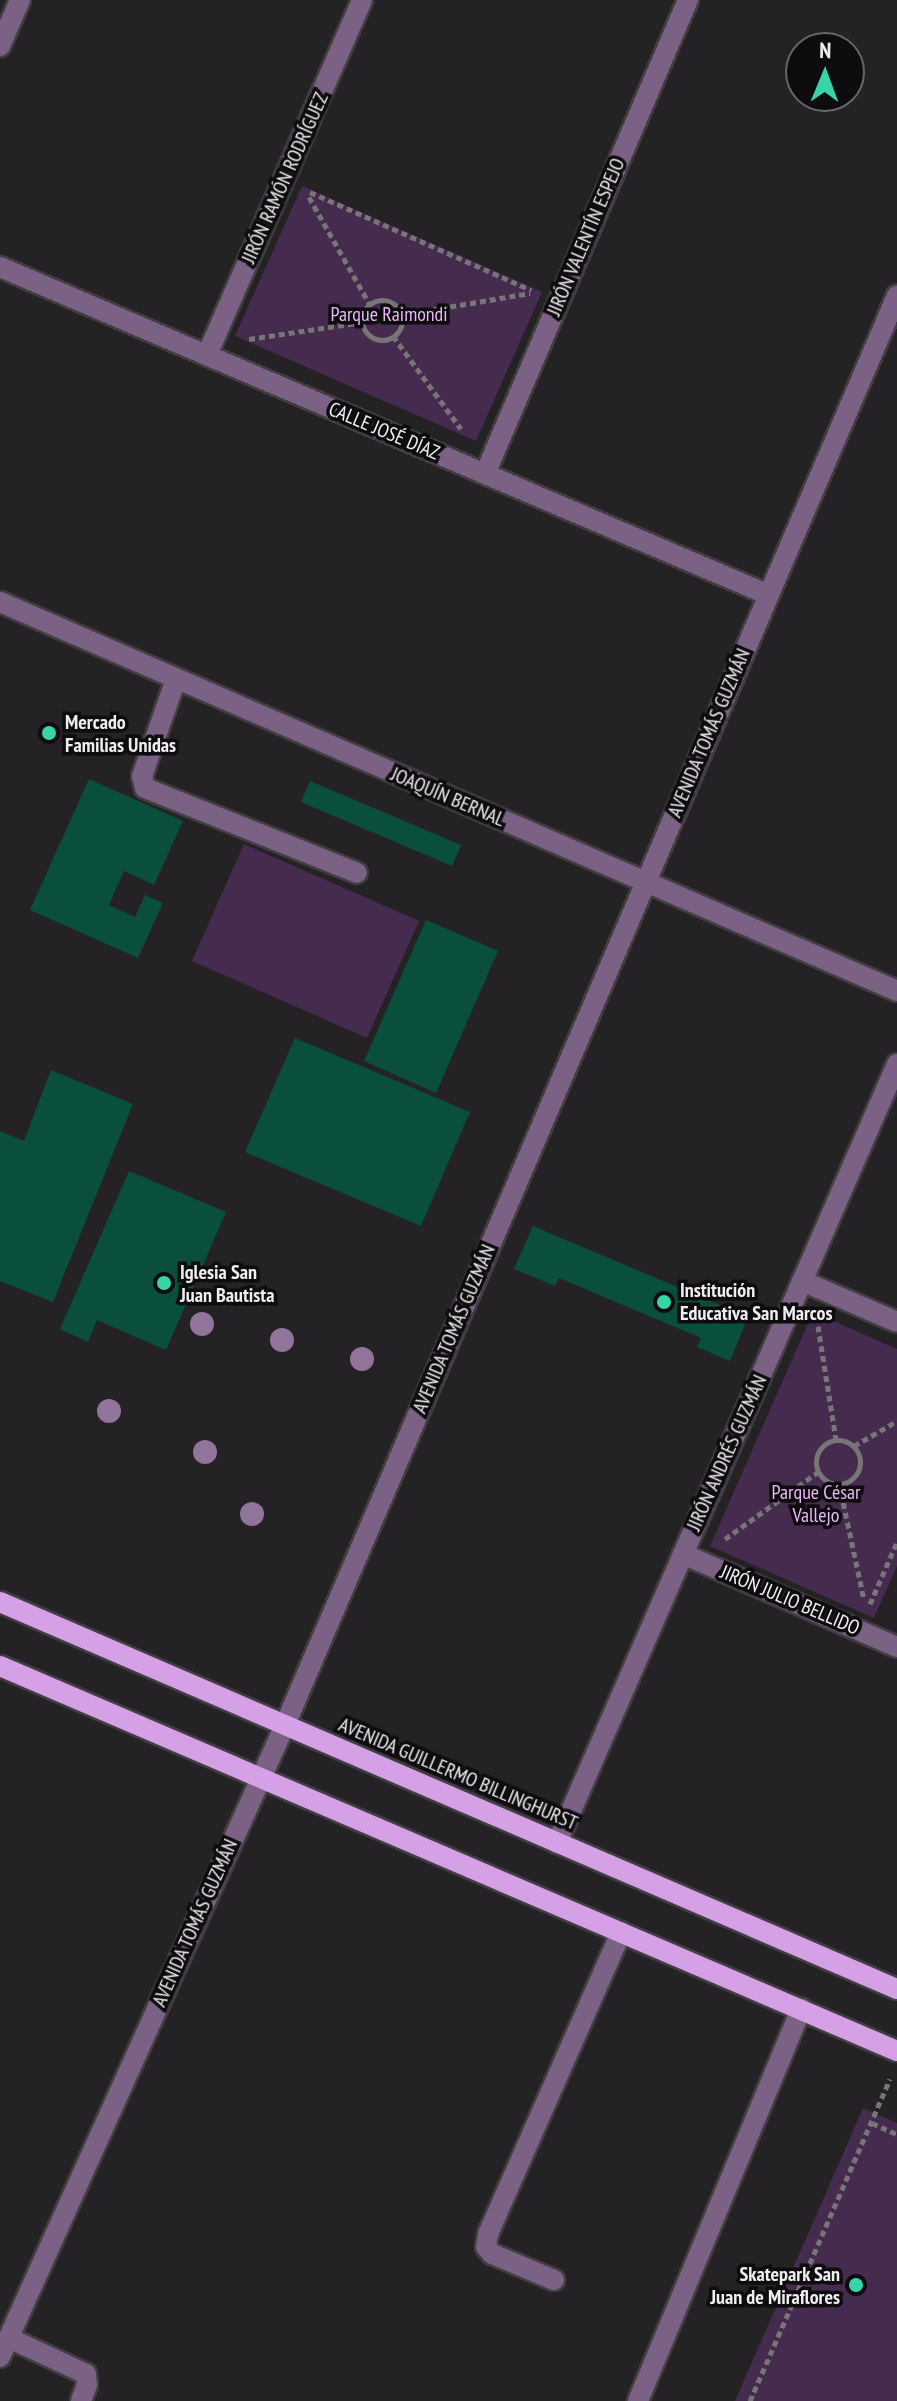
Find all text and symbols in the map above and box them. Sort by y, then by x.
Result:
north arrow [785,32,865,112]
text: N [819,36,832,64]
street label: JIRÓN RAMÓN RODRÍGUEZ [237,89,333,267]
street label: JIRÓN VALENTÍN ESPEJO [542,154,630,320]
park label: Parque Raimondi [330,302,448,326]
street label: CALLE JOSÉ DÍAZ [325,397,443,465]
street label: AVENIDA TOMÁS GUZMÁN [662,645,756,821]
place label: Mercado Familias Unidas [65,710,176,757]
marker: Mercado Familias Unidas [40,724,58,742]
street label: JOAQUÍN BERNAL [387,762,509,832]
street label: AVENIDA TOMÁS GUZMÁN [407,1241,501,1417]
place label: Iglesia San Juan Bautista [180,1260,274,1307]
marker: Iglesia San Juan Bautista [155,1274,173,1292]
place label: Institución Educativa San Marcos [680,1278,832,1325]
marker: Institución Educativa San Marcos [655,1293,673,1311]
street label: JIRÓN ANDRÉS GUZMÁN [682,1371,772,1535]
park label: Parque César Vallejo [772,1481,860,1528]
street label: JIRÓN JULIO BELLIDO [717,1560,863,1640]
street label: AVENIDA GUILLERMO BILLINGHURST [335,1713,581,1835]
street label: AVENIDA TOMÁS GUZMÁN [147,1835,243,2011]
place label: Skatepark San Juan de Miraflores [710,2262,840,2309]
marker: Skatepark San Juan de Miraflores [847,2276,865,2294]

